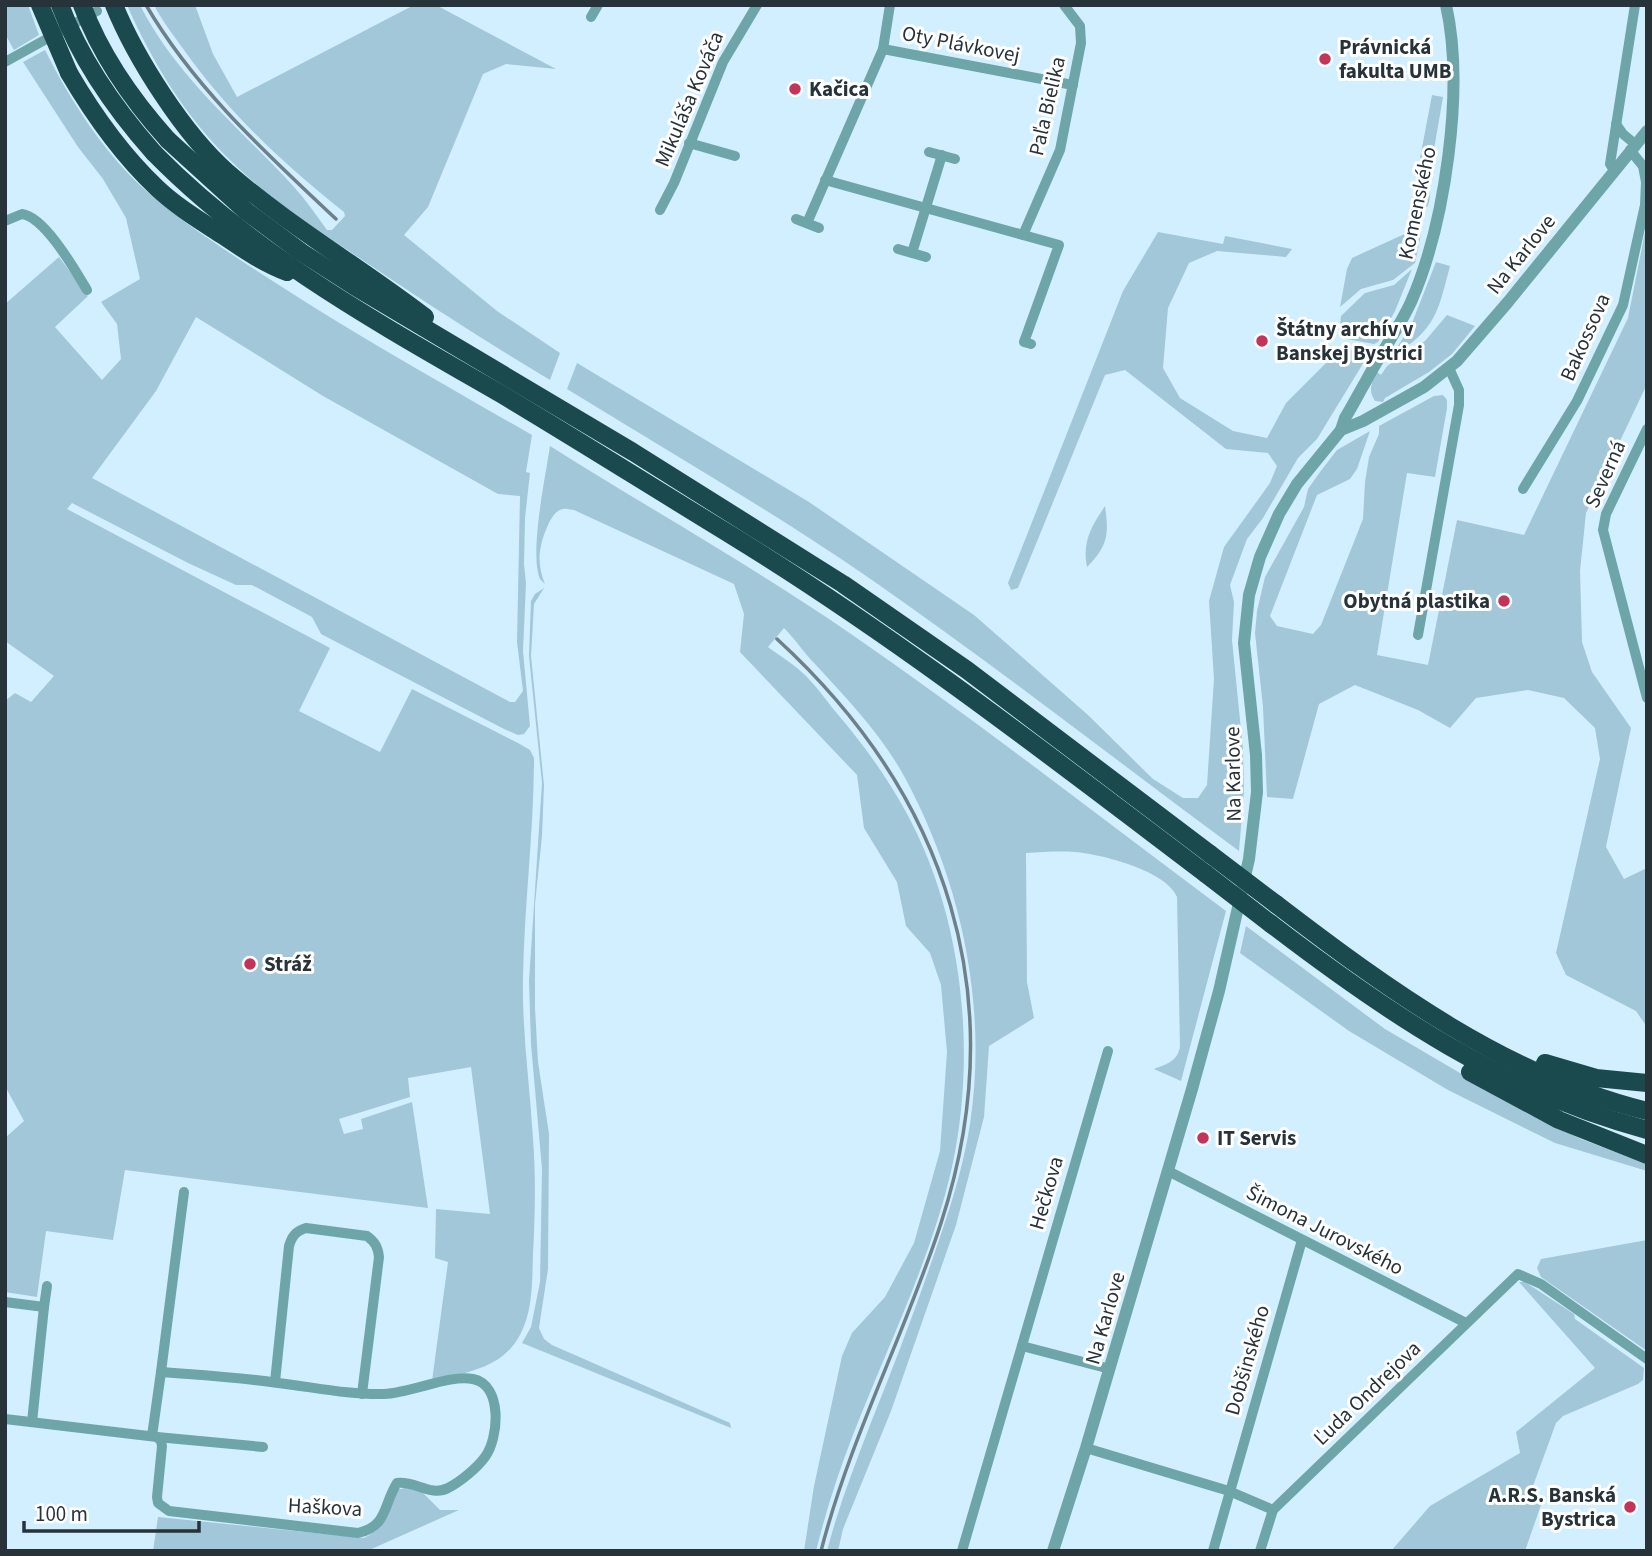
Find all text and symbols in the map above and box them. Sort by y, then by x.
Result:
street label: Oty Plávkovej [900,18,1022,70]
street label: Mikuláša Kováča [647,27,731,171]
place label: Právnická fakulta UMB [1339,32,1452,86]
marker: Právnická fakulta UMB [1317,51,1333,67]
street label: Paľa Bielika [1021,53,1073,159]
place label: Kačica [809,74,869,104]
marker: Kačica [787,81,803,97]
street label: Komenského [1390,144,1444,262]
street label: Na Karlove [1479,208,1563,300]
street label: Bakossova [1552,288,1618,386]
place label: Štátny archív v Banskej Bystrici [1276,314,1423,368]
marker: Štátny archív v Banskej Bystrici [1254,333,1270,349]
street label: Severná [1577,435,1633,513]
place label: Obytná plastika [1343,586,1490,616]
marker: Obytná plastika [1496,593,1512,609]
street label: Na Karlove [1217,726,1249,822]
place label: Stráž [264,949,312,979]
marker: Stráž [242,956,258,972]
place label: IT Servis [1217,1123,1296,1153]
marker: IT Servis [1195,1130,1211,1146]
street label: Hečkova [1021,1153,1071,1233]
street label: Šimona Jurovského [1241,1177,1409,1283]
street label: Na Karlove [1077,1268,1133,1368]
street label: Dobšinského [1217,1301,1277,1419]
street label: Ľuda Ondrejova [1307,1334,1427,1452]
place label: A.R.S. Banská Bystrica [1488,1480,1616,1534]
scale bar [24,1490,200,1534]
street label: Haškova [287,1490,363,1524]
text: 100 m [35,1499,88,1529]
marker: A.R.S. Banská Bystrica [1622,1499,1638,1515]

